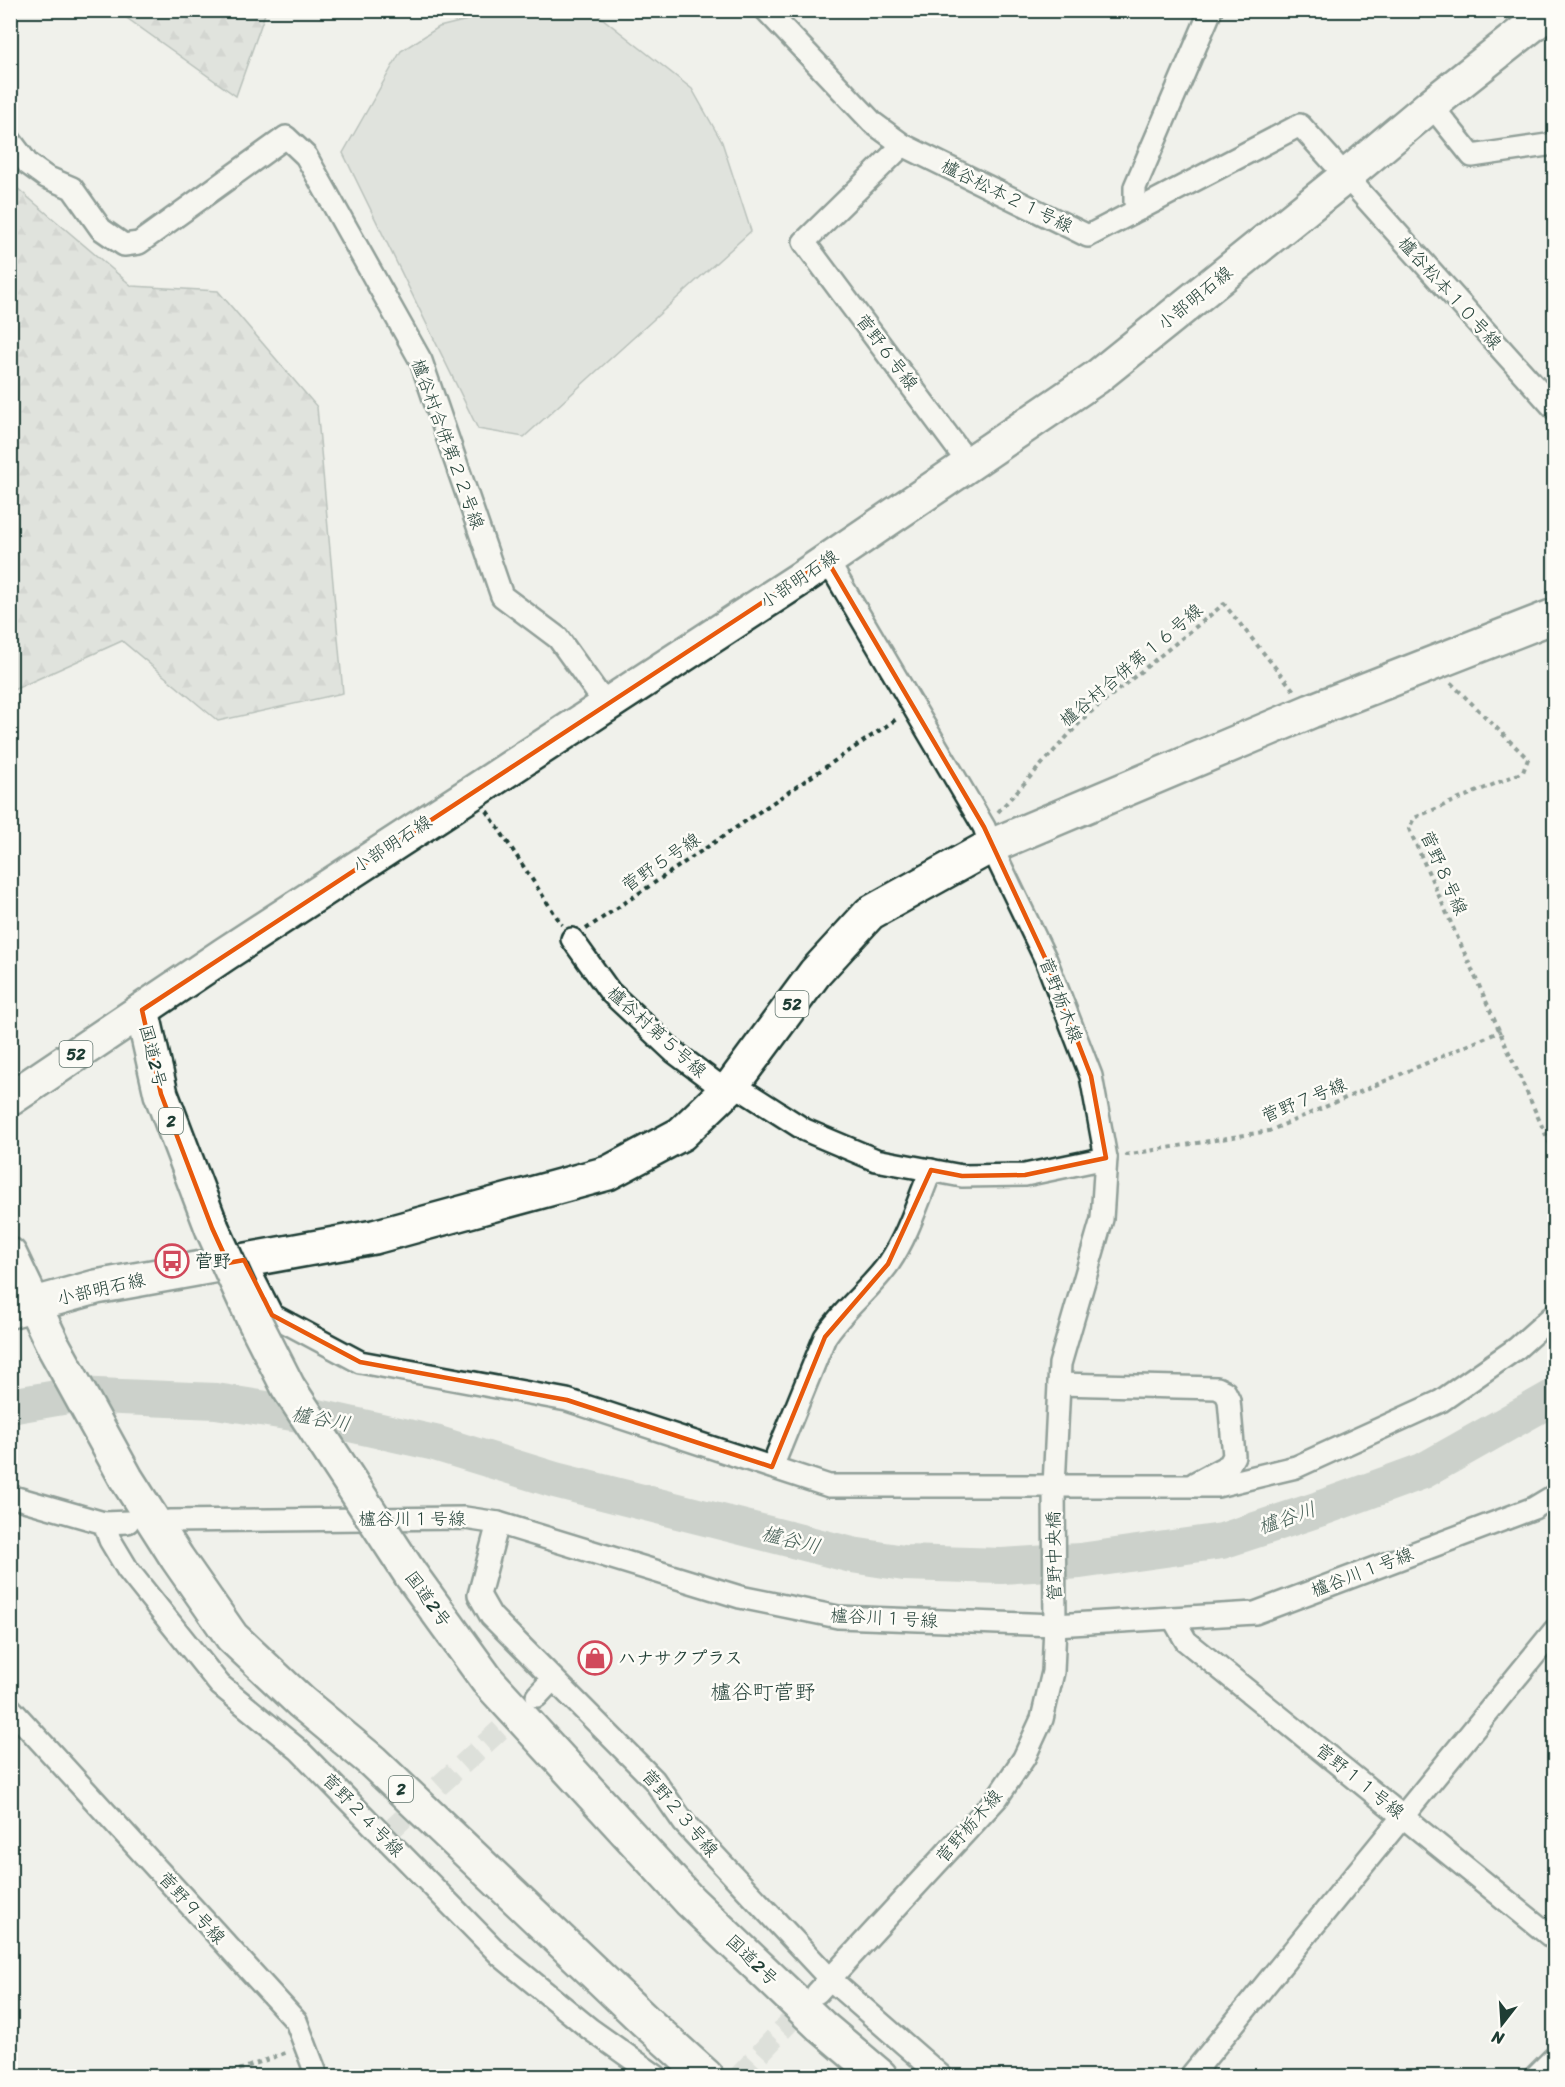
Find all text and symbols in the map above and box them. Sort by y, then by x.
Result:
street label: 櫨谷松本２１号線 [935,150,1079,242]
street label: 櫨谷松本１０号線 [1390,229,1510,357]
street label: 小部明石線 [1150,257,1240,339]
street label: 菅野６号線 [847,306,927,398]
street label: 櫨谷村合併第２２号線 [402,354,494,534]
street label: 小部明石線 [753,541,845,617]
street label: 櫨谷村合併第１６号線 [1052,595,1210,735]
street label: 小部明石線 [346,806,438,882]
street label: 菅野５号線 [615,824,707,900]
street label: 菅野８号線 [1411,825,1477,921]
street label: 菅野栃木線 [1030,952,1092,1048]
street label: 櫨谷村第５号線 [599,978,715,1086]
road number: 52 [776,991,808,1017]
street label: 国道2号 [130,1021,176,1091]
road number: 52 [60,1041,92,1067]
street label: 菅野７号線 [1256,1068,1352,1132]
road number: 2 [159,1108,183,1134]
bus stop icon: 菅野 [154,1243,190,1279]
place label: 菅野 [195,1245,231,1277]
street label: 小部明石線 [54,1263,148,1315]
water label: 櫨谷川 [288,1396,354,1442]
water label: 櫨谷川 [1253,1492,1321,1544]
street label: 櫨谷川１号線 [358,1503,466,1535]
street label: 管野中央橋 [1037,1511,1071,1601]
water label: 櫨谷川 [758,1516,824,1564]
street label: 櫨谷川１号線 [1306,1538,1418,1606]
street label: 国道2号 [396,1564,460,1634]
street label: 櫨谷川１号線 [829,1599,939,1637]
shop icon: ハナサクプラス [577,1640,613,1676]
place label: ハナサクプラス [618,1642,743,1674]
district label: 櫨谷町菅野 [711,1673,816,1711]
street label: 菅野１１号線 [1308,1735,1412,1827]
street label: 菅野２３号線 [633,1761,727,1865]
street label: 菅野２４号線 [314,1765,412,1865]
road number: 2 [389,1776,413,1802]
street label: 菅野栃木線 [927,1782,1011,1870]
street label: 菅野９号線 [150,1864,234,1952]
street label: 国道2号 [718,1926,786,1994]
north arrow [1472,1994,1532,2054]
text: N [1487,2022,1508,2054]

